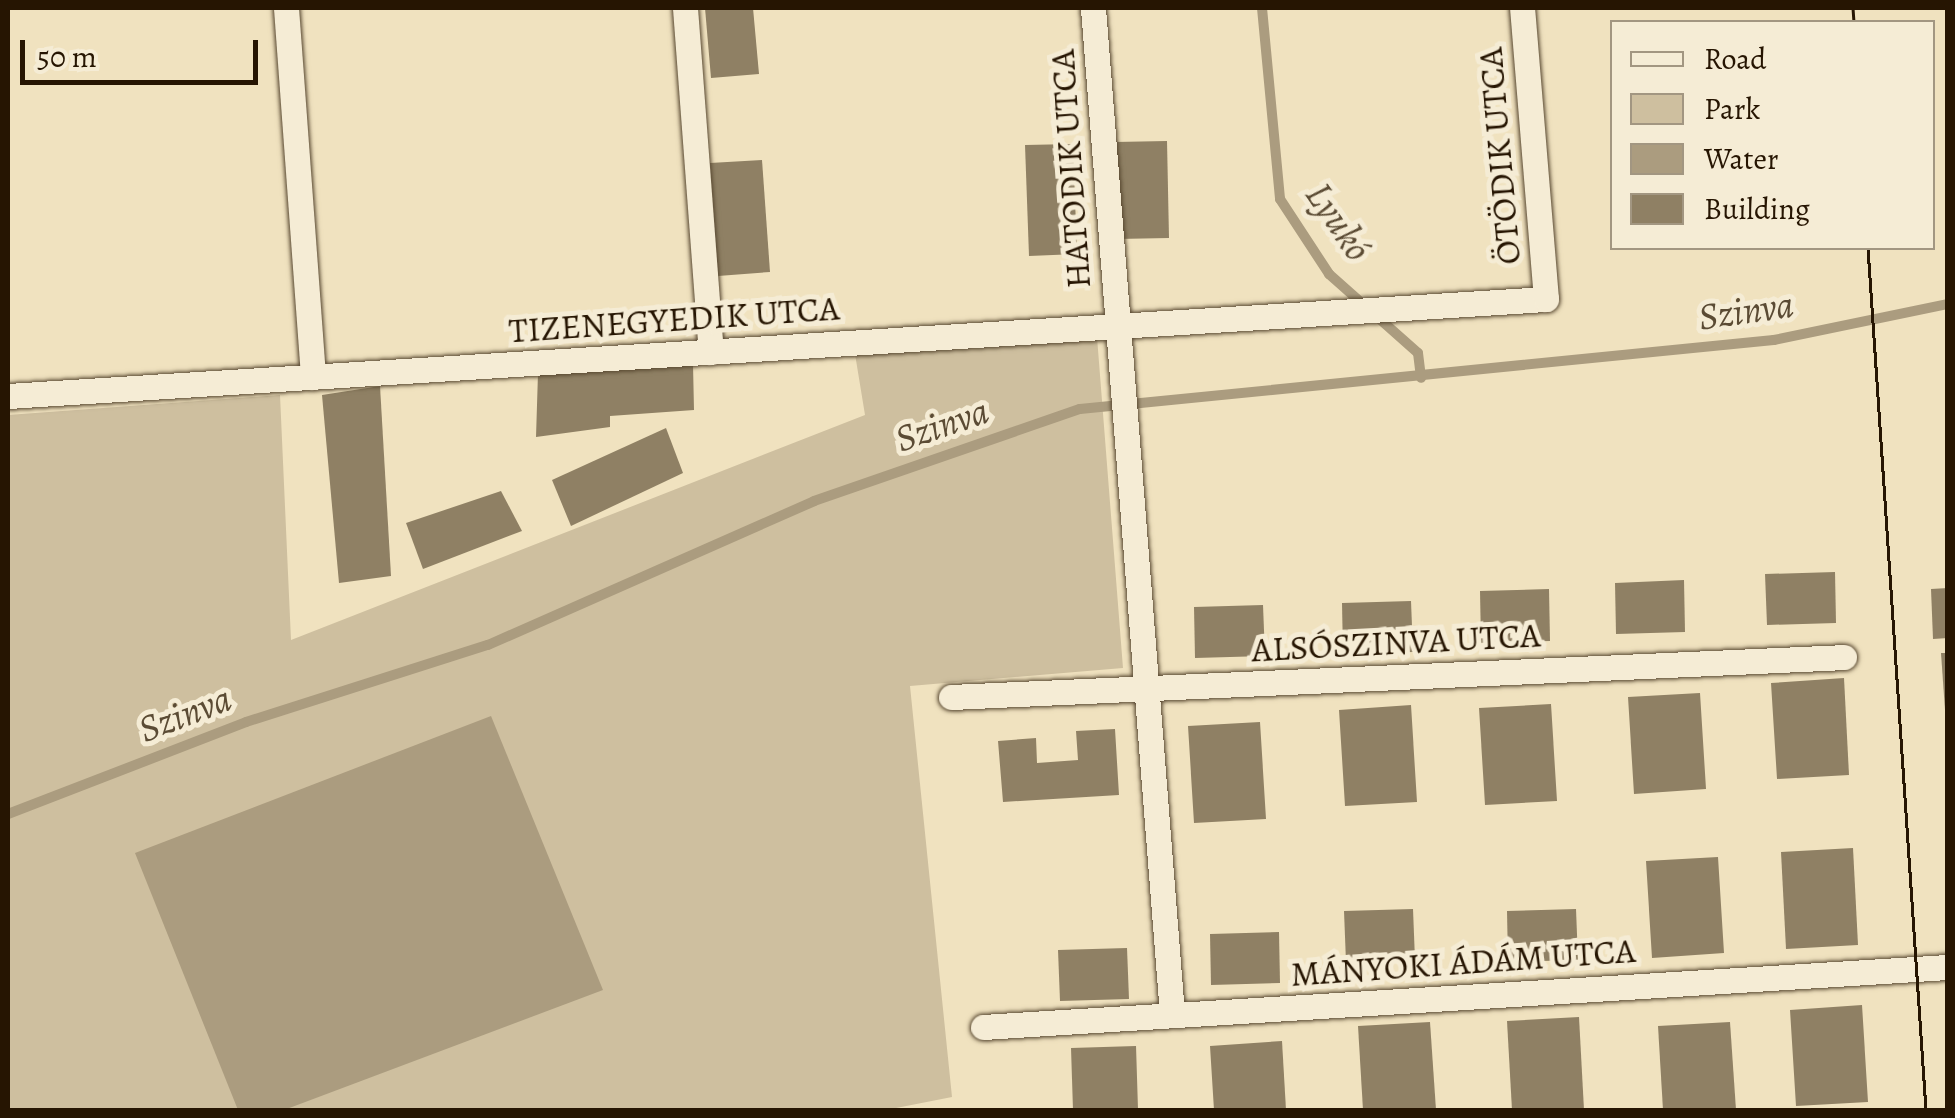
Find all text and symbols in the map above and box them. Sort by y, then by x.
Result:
scale bar [25,20,262,82]
legend [1610,20,1935,250]
text: 50 m [37,37,97,77]
text: Road [1704,39,1766,79]
street label: ÖTÖDIK UTCA [1469,46,1529,266]
street label: HATODIK UTCA [1041,48,1099,290]
text: Park [1704,89,1760,129]
text: Water [1704,139,1778,179]
water label: Lyukó [1295,174,1381,270]
text: Building [1704,189,1810,229]
water label: Szinva [1696,282,1796,340]
street label: TIZENEGYEDIK UTCA [507,286,841,352]
water label: Szinva [889,388,995,462]
street label: ALSÓSZINVA UTCA [1250,613,1542,671]
water label: Szinva [132,676,238,752]
street label: MÁNYOKI ÁDÁM UTCA [1289,929,1637,995]

